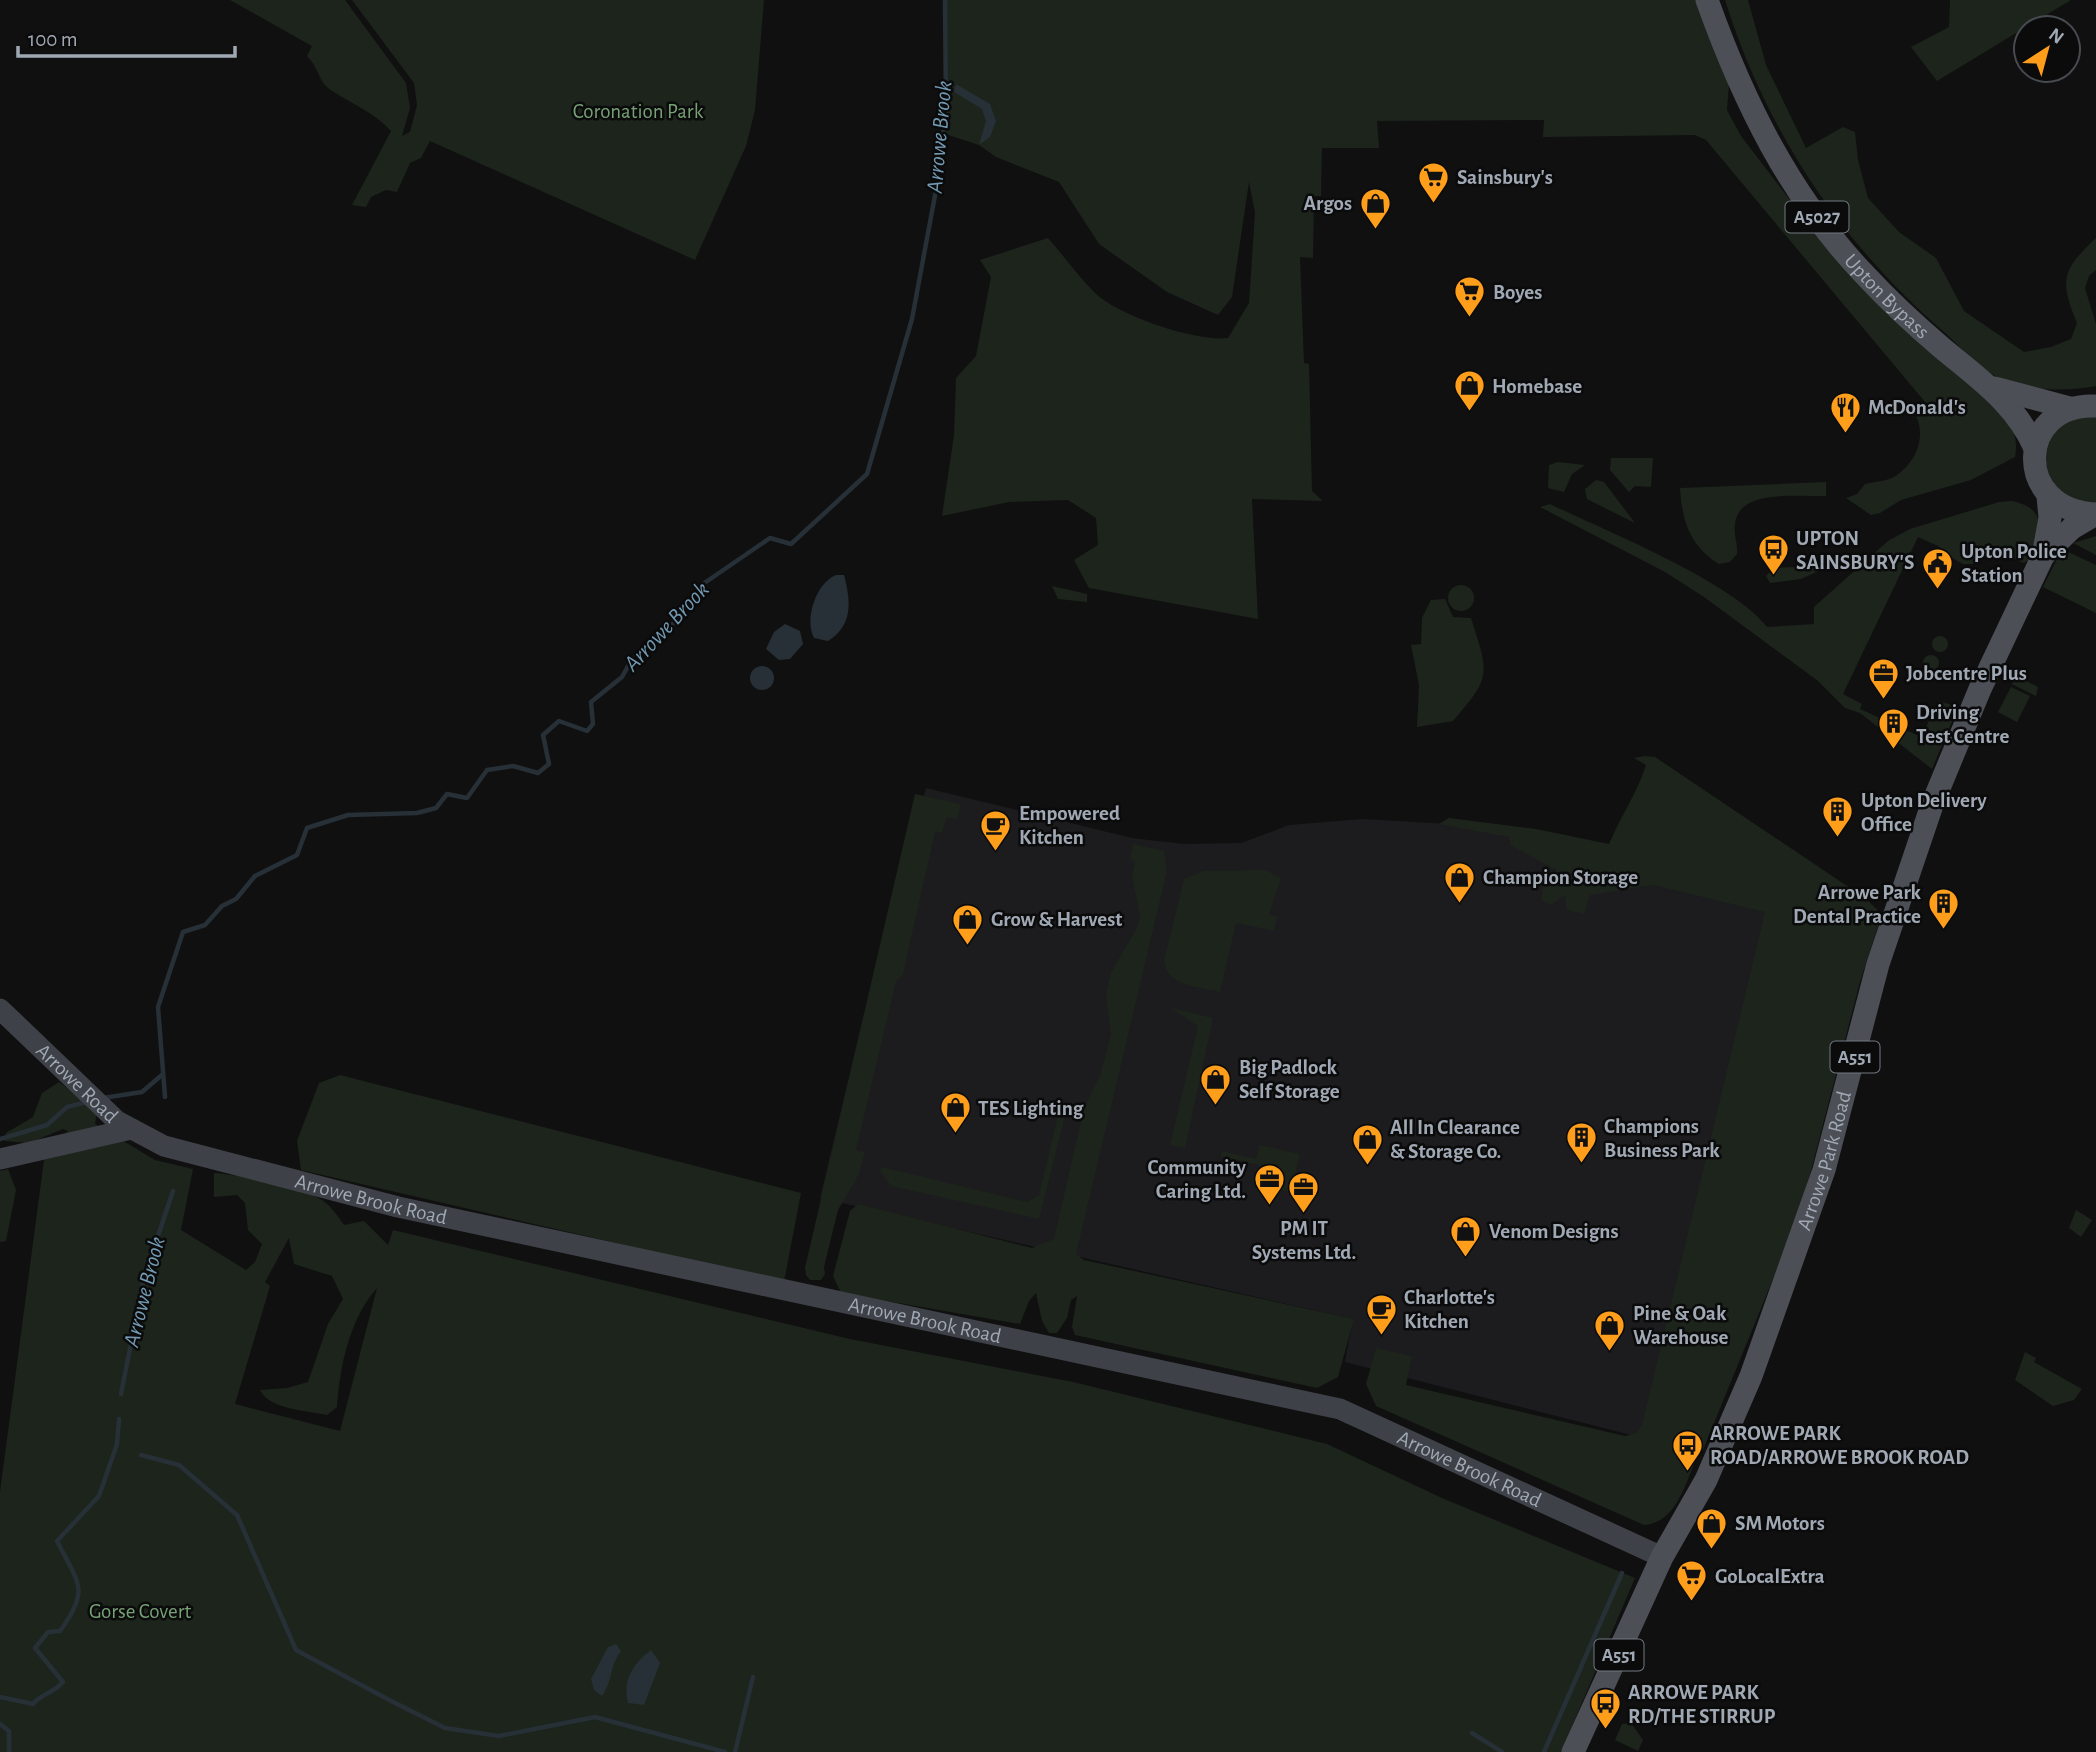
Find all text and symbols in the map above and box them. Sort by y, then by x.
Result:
scale bar [18,14,234,58]
north arrow [2012,14,2082,84]
text: N [2045,25,2067,48]
text: 100 m [28,29,78,50]
water label: Arrowe Brook [924,80,956,195]
park label: Coronation Park [573,101,704,122]
supermarket icon: Sainsbury's [1417,160,1451,204]
place label: Sainsbury's [1457,167,1553,188]
shop icon: Argos [1358,186,1392,230]
place label: Argos [1303,193,1352,214]
road number: A5027 [1786,202,1848,232]
street label: Upton Bypass [1840,250,1933,342]
supermarket icon: Boyes [1453,275,1487,319]
place label: Boyes [1493,282,1542,303]
shop icon: Homebase [1452,369,1486,413]
place label: Homebase [1492,376,1582,397]
restaurant icon: McDonald's [1828,390,1862,434]
place label: McDonald's [1868,397,1966,418]
place label: UPTON SAINSBURY'S [1796,528,1914,573]
bus stop icon: UPTON SAINSBURY'S [1756,533,1790,577]
place label: Upton Police Station [1961,541,2067,586]
public building icon: Upton Police Station [1921,546,1955,590]
water label: Arrowe Brook [620,578,714,677]
office icon: Jobcentre Plus [1866,656,1900,700]
place label: Jobcentre Plus [1906,663,2027,684]
place label: Driving Test Centre [1916,702,2009,747]
building icon: Driving Test Centre [1876,707,1910,751]
place label: Upton Delivery Office [1861,790,1987,835]
building icon: Upton Delivery Office [1821,795,1855,839]
place label: Empowered Kitchen [1019,803,1120,848]
cafe icon: Empowered Kitchen [979,808,1013,852]
shop icon: Champion Storage [1443,860,1477,904]
place label: Champion Storage [1483,867,1638,888]
place label: Arrowe Park Dental Practice [1793,882,1922,927]
building icon: Arrowe Park Dental Practice [1927,887,1961,931]
shop icon: Grow & Harvest [951,902,985,946]
place label: Grow & Harvest [991,909,1122,930]
street label: Arrowe Road [32,1039,122,1127]
road number: A551 [1830,1042,1880,1072]
place label: Big Padlock Self Storage [1239,1057,1340,1102]
shop icon: Big Padlock Self Storage [1199,1062,1233,1106]
street label: Arrowe Park Road [1793,1089,1855,1233]
shop icon: TES Lighting [938,1091,972,1135]
place label: TES Lighting [978,1098,1084,1119]
place label: Champions Business Park [1604,1116,1720,1161]
place label: All In Clearance & Storage Co. [1390,1117,1520,1162]
building icon: Champions Business Park [1564,1121,1598,1165]
shop icon: All In Clearance & Storage Co. [1350,1122,1384,1166]
place label: Community Caring Ltd. [1148,1157,1247,1202]
office icon: Community Caring Ltd. [1252,1162,1286,1206]
street label: Arrowe Brook Road [293,1170,449,1228]
office icon: PM IT Systems Ltd. [1287,1171,1321,1215]
shop icon: Venom Designs [1449,1214,1483,1258]
place label: PM IT Systems Ltd. [1252,1218,1356,1263]
place label: Venom Designs [1489,1221,1619,1242]
water label: Arrowe Brook [120,1234,170,1350]
place label: Charlotte's Kitchen [1404,1287,1495,1332]
cafe icon: Charlotte's Kitchen [1364,1292,1398,1336]
street label: Arrowe Brook Road [847,1293,1004,1347]
place label: Pine & Oak Warehouse [1633,1303,1728,1348]
shop icon: Pine & Oak Warehouse [1593,1308,1627,1352]
place label: ARROWE PARK ROAD/ARROWE BROOK ROAD [1710,1423,1969,1468]
street label: Arrowe Brook Road [1394,1426,1545,1511]
bus stop icon: ARROWE PARK ROAD/ARROWE BROOK ROAD [1670,1428,1704,1472]
shop icon: SM Motors [1695,1506,1729,1550]
place label: SM Motors [1735,1513,1825,1534]
supermarket icon: GoLocalExtra [1675,1559,1709,1603]
place label: GoLocalExtra [1715,1566,1825,1587]
park label: Gorse Covert [89,1601,191,1622]
road number: A551 [1594,1639,1644,1670]
place label: ARROWE PARK RD/THE STIRRUP [1628,1682,1776,1727]
bus stop icon: ARROWE PARK RD/THE STIRRUP [1588,1687,1622,1731]

